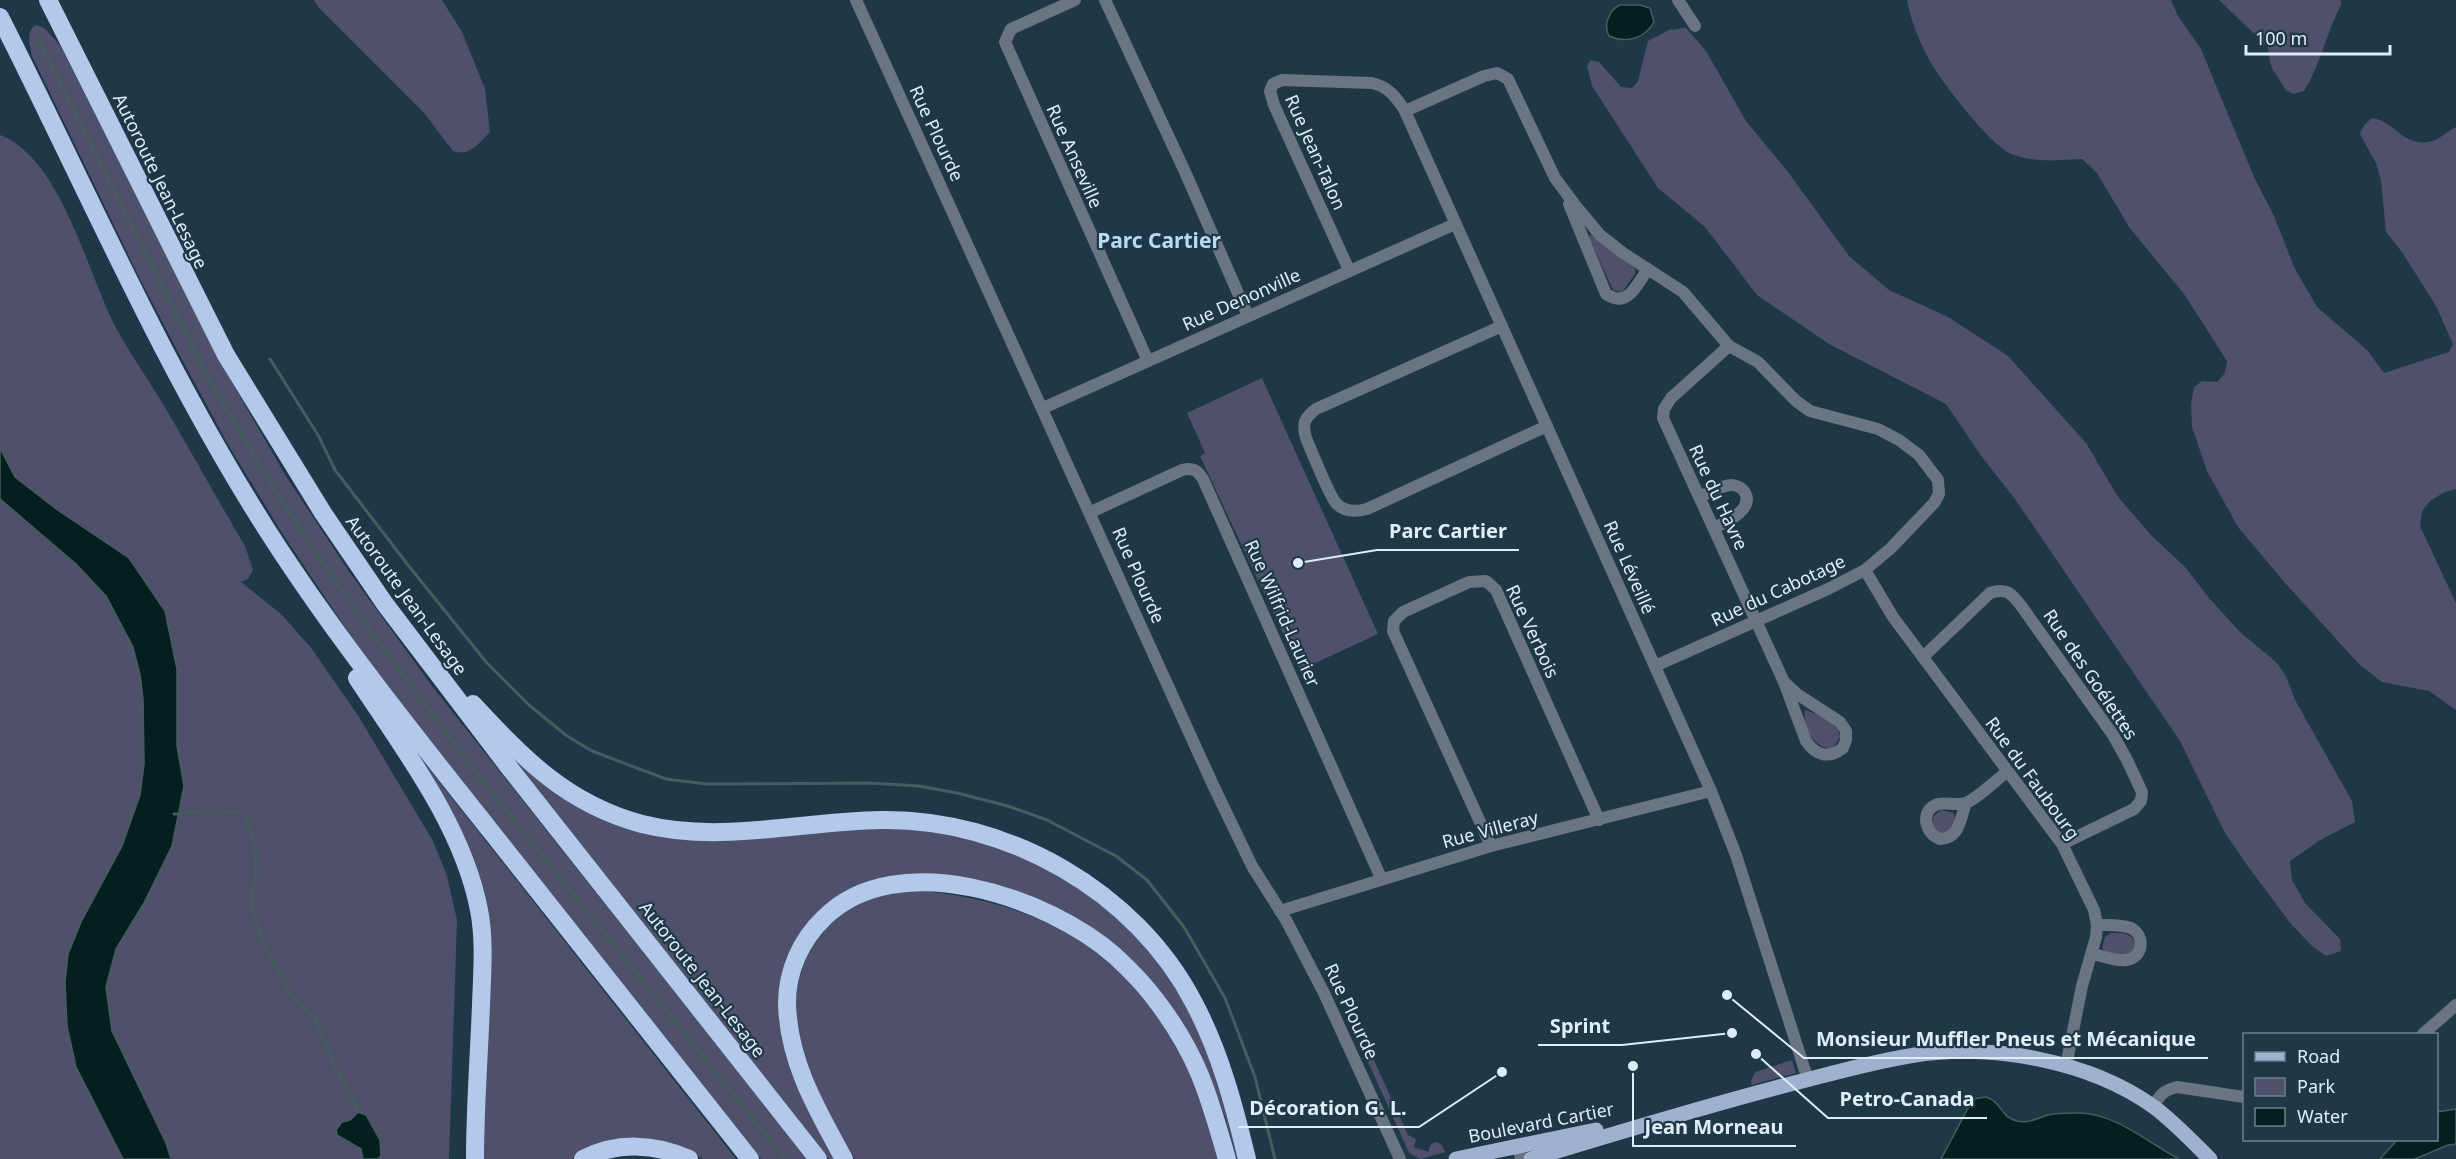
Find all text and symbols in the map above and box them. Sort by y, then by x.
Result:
scale bar [2246,18,2390,56]
text: 100 m [2255,26,2307,50]
street label: Rue Plourde [904,81,970,185]
street label: Autoroute Jean-Lesage [108,89,214,273]
street label: Rue Jean-Talon [1280,91,1352,213]
street label: Rue Anseville [1041,100,1109,212]
district label: Parc Cartier [1097,226,1221,254]
street label: Rue Denonville [1178,262,1304,336]
street label: Rue du Havre [1684,440,1754,554]
street label: Autoroute Jean-Lesage [341,510,473,680]
callout: Parc Cartier [1377,512,1519,550]
text: Parc Cartier [1389,517,1507,544]
street label: Rue Léveillé [1599,517,1661,617]
street label: Rue Plourde [1107,523,1171,627]
street label: Rue Wilfrid-Laurier [1240,536,1326,691]
street label: Rue du Cabotage [1707,548,1849,632]
street label: Rue Verbois [1501,580,1565,682]
street label: Rue des Goélettes [2038,604,2144,744]
street label: Rue du Faubourg [1980,712,2086,844]
street label: Rue Villeray [1439,804,1541,853]
street label: Autoroute Jean-Lesage [634,896,772,1062]
street label: Rue Plourde [1319,959,1385,1063]
callout: Sprint [1538,1007,1622,1045]
text: Sprint [1550,1012,1610,1039]
callout: Monsieur Muffler Pneus et Mécanique [1804,1020,2208,1058]
text: Monsieur Muffler Pneus et Mécanique [1816,1025,2196,1052]
legend [2243,1033,2438,1141]
text: Road [2297,1044,2340,1068]
text: Park [2297,1074,2335,1098]
callout: Petro-Canada [1828,1080,1987,1118]
text: Petro-Canada [1840,1085,1974,1112]
callout: Décoration G. L. [1238,1089,1419,1127]
text: Décoration G. L. [1249,1094,1407,1121]
street label: Boulevard Cartier [1466,1096,1616,1148]
text: Water [2297,1104,2348,1128]
callout: Jean Morneau [1633,1108,1796,1146]
text: Jean Morneau [1643,1113,1783,1140]

